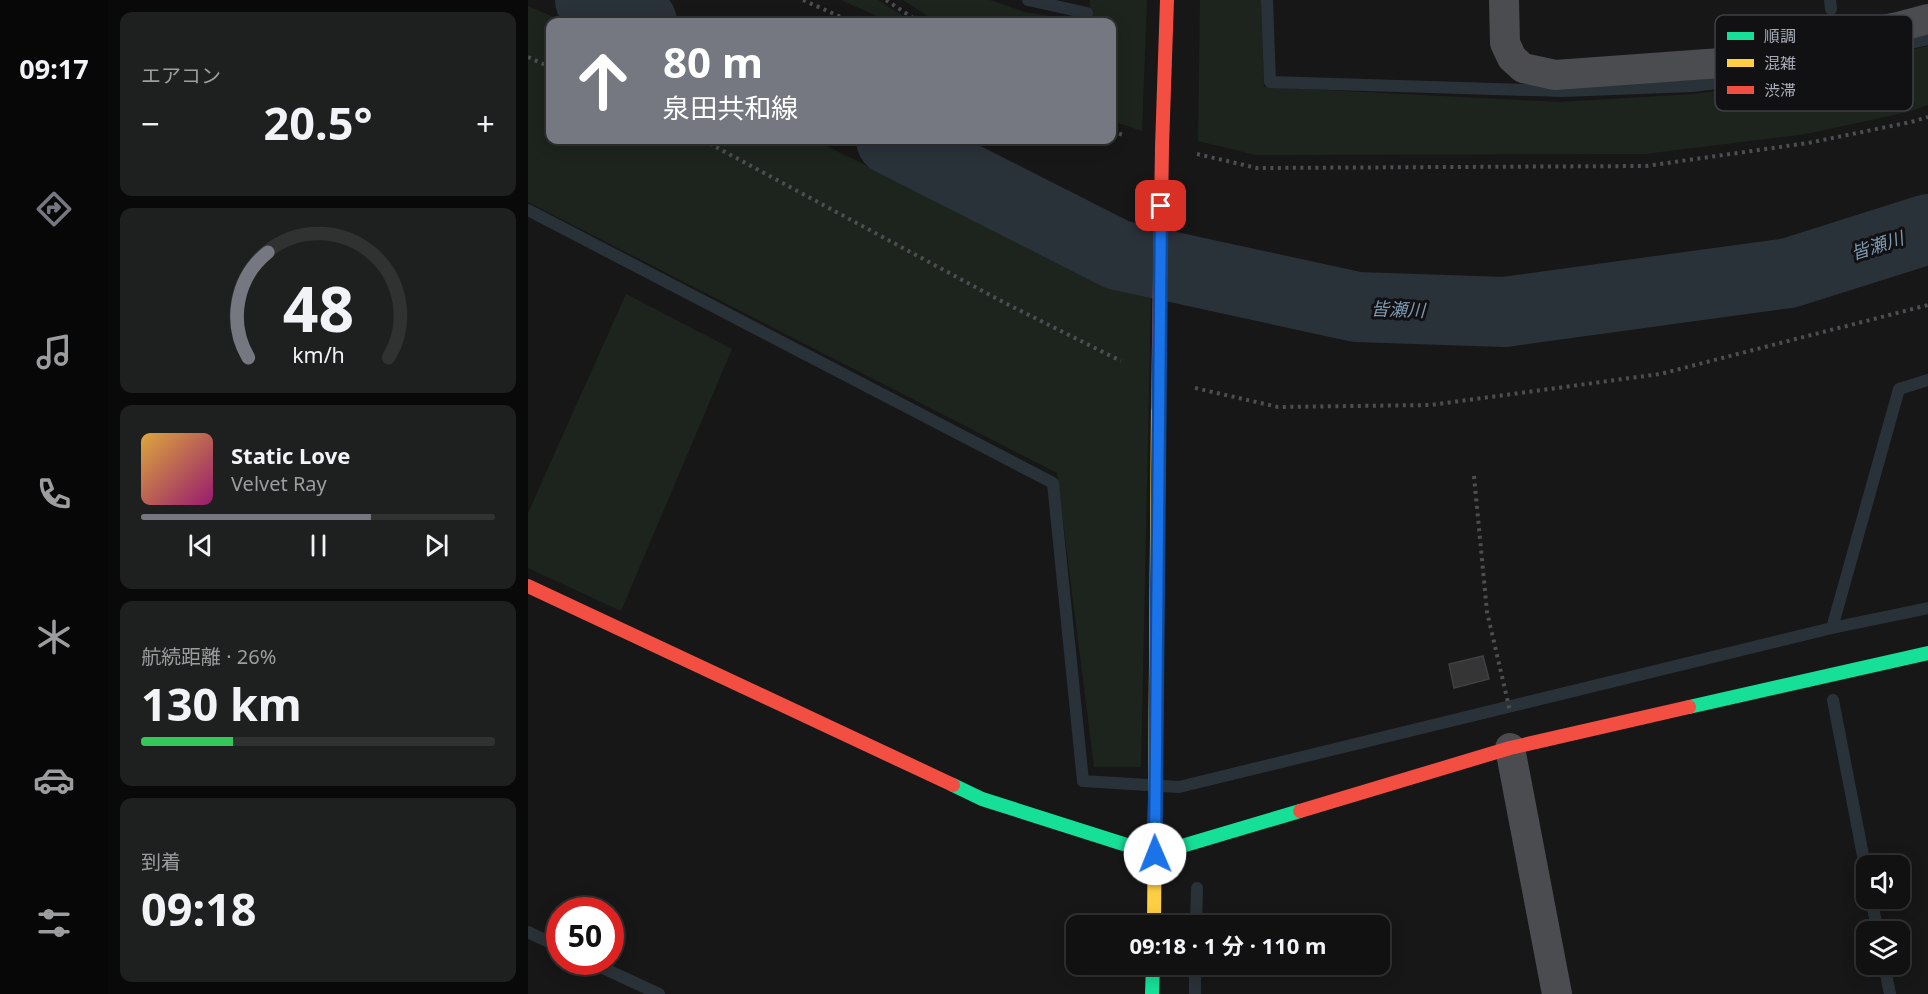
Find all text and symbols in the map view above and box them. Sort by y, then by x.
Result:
legend [1715,15,1913,111]
text: 順調 [1764,25,1796,47]
text: 80 m [663,33,763,90]
icon: ahead [564,42,642,120]
text: 09:17 [19,50,89,87]
text: 混雑 [1764,52,1796,74]
text: エアコン [141,62,221,89]
text: 渋滞 [1764,79,1796,101]
text: 泉田共和線 [663,89,798,126]
text: 20.5° [264,92,372,153]
text: − [141,101,160,146]
text: + [476,101,495,146]
pin [1135,180,1186,231]
icon: directions [33,188,75,230]
icon: arrive [1144,189,1177,222]
water label: 皆瀬川 [1848,225,1908,265]
text: 48 [282,265,354,350]
water label: 皆瀬川 [1371,296,1427,322]
icon: music [33,331,75,373]
text: km/h [292,340,344,369]
text: Static Love [231,440,350,470]
text: Velvet Ray [231,470,327,497]
icon: phone [33,473,75,515]
icon: previous [184,529,217,562]
icon: pause [302,529,335,562]
icon: next [420,529,453,562]
icon: climate [33,616,75,658]
text: 航続距離 · 26% [141,643,276,670]
text: 130 km [141,673,302,734]
icon: car [33,759,75,801]
position arrow [1123,822,1187,886]
text: 到着 [141,848,181,875]
map controls [1856,855,1910,975]
button: sound [1856,855,1910,909]
text: 09:18 [141,878,257,939]
speed limit sign: 50 [546,897,624,975]
icon: filters [33,902,75,944]
button: layers [1856,921,1910,975]
text: 09:18 · 1 分 · 110 m [1130,930,1327,960]

